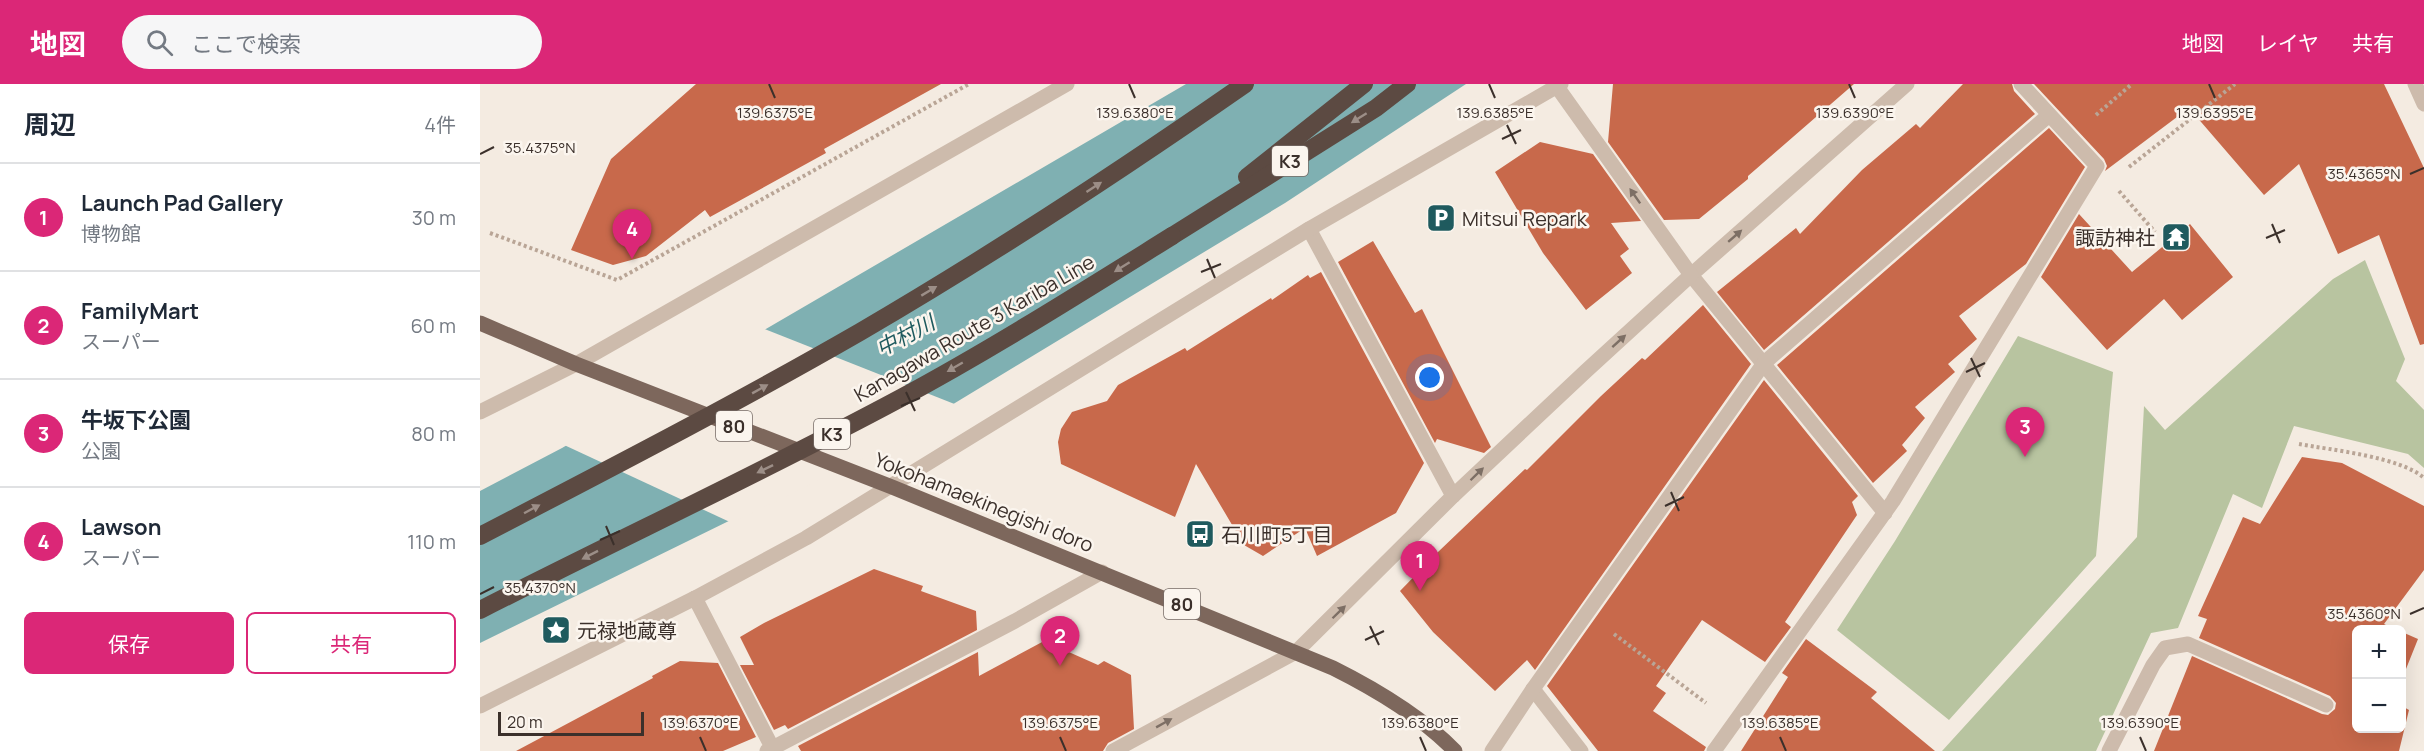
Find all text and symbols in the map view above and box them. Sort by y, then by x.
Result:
search box [122,15,542,69]
text: 地図 [30,24,86,62]
icon: search [143,26,176,59]
text: ここで検索 [191,29,301,59]
text: 地図 [2182,29,2224,57]
text: レイヤ [2257,29,2319,57]
text: 共有 [2352,29,2394,57]
text: 139.6375°E [737,102,813,123]
text: 139.6380°E [1096,102,1174,123]
text: 139.6385°E [1456,102,1534,123]
text: 139.6390°E [1816,102,1894,123]
text: 139.6395°E [2176,102,2254,123]
text: 周辺 [24,106,76,142]
text: 4件 [424,111,456,138]
one-way arrow [1351,112,1367,123]
text: 35.4375°N [504,137,576,158]
road number: K3 [1272,146,1308,176]
text: 35.4365°N [2328,163,2400,184]
one-way arrow [1085,181,1101,193]
text: Launch Pad Gallery [81,188,283,218]
one-way arrow [1630,188,1641,204]
parking icon: Mitsui Repark [1425,202,1457,234]
text: 1 [39,204,48,231]
text: 30 m [412,204,456,231]
place label: Mitsui Repark [1462,205,1588,232]
pin: 4 [612,210,652,259]
text: 博物館 [81,220,141,247]
temple icon: 諏訪神社 [2160,221,2192,253]
place label: 諏訪神社 [2075,224,2155,251]
one-way arrow [1727,230,1742,243]
street label: Kanagawa Route 3 Kariba Line [849,248,1099,408]
one-way arrow [1114,261,1131,272]
one-way arrow [921,285,937,296]
text: FamilyMart [81,296,199,326]
water label: 中村川 [871,307,941,362]
text: 2 [38,312,49,339]
text: 60 m [410,312,456,339]
text: スーパー [81,328,161,355]
one-way arrow [1611,334,1626,348]
one-way arrow [946,362,963,372]
your location [1415,363,1444,392]
one-way arrow [752,384,769,394]
text: 牛坂下公園 [81,405,191,435]
pin: 3 [2006,408,2044,457]
road number: 80 [716,411,752,441]
road number: K3 [814,419,850,449]
text: 3 [38,420,49,447]
text: 80 m [411,420,456,447]
text: 公園 [81,437,121,464]
street label: Yokohamaekinegishi doro [871,446,1098,558]
one-way arrow [756,464,773,473]
one-way arrow [1469,467,1484,481]
one-way arrow [524,504,541,514]
text: Lawson [81,512,161,542]
bus stop icon: 石川町5丁目 [1184,518,1216,550]
place label: 石川町5丁目 [1221,521,1333,548]
text: 4 [37,528,50,555]
text: 110 m [407,528,456,555]
pin: 1 [1400,542,1440,591]
text: スーパー [81,544,161,571]
one-way arrow [581,550,598,559]
text: 35.4370°N [504,577,576,598]
road number: 80 [1164,589,1200,619]
text: 35.4360°N [2327,603,2401,624]
one-way arrow [1331,605,1346,619]
button: 保存 [24,612,234,674]
button: 共有 [246,612,456,674]
place icon: 元禄地蔵尊 [540,614,572,646]
pin: 2 [1040,616,1080,666]
place label: 元禄地蔵尊 [577,617,677,644]
map controls [2352,625,2406,733]
button: + [2352,625,2406,679]
button: − [2352,679,2406,733]
scale bar [498,709,644,736]
text: 20 m [507,711,543,733]
text: 139.6370°E [662,712,738,733]
text: 139.6375°E [1022,712,1098,733]
text: 139.6380°E [1381,712,1459,733]
text: 139.6385°E [1741,712,1819,733]
text: 139.6390°E [2101,712,2179,733]
one-way arrow [1156,718,1173,728]

